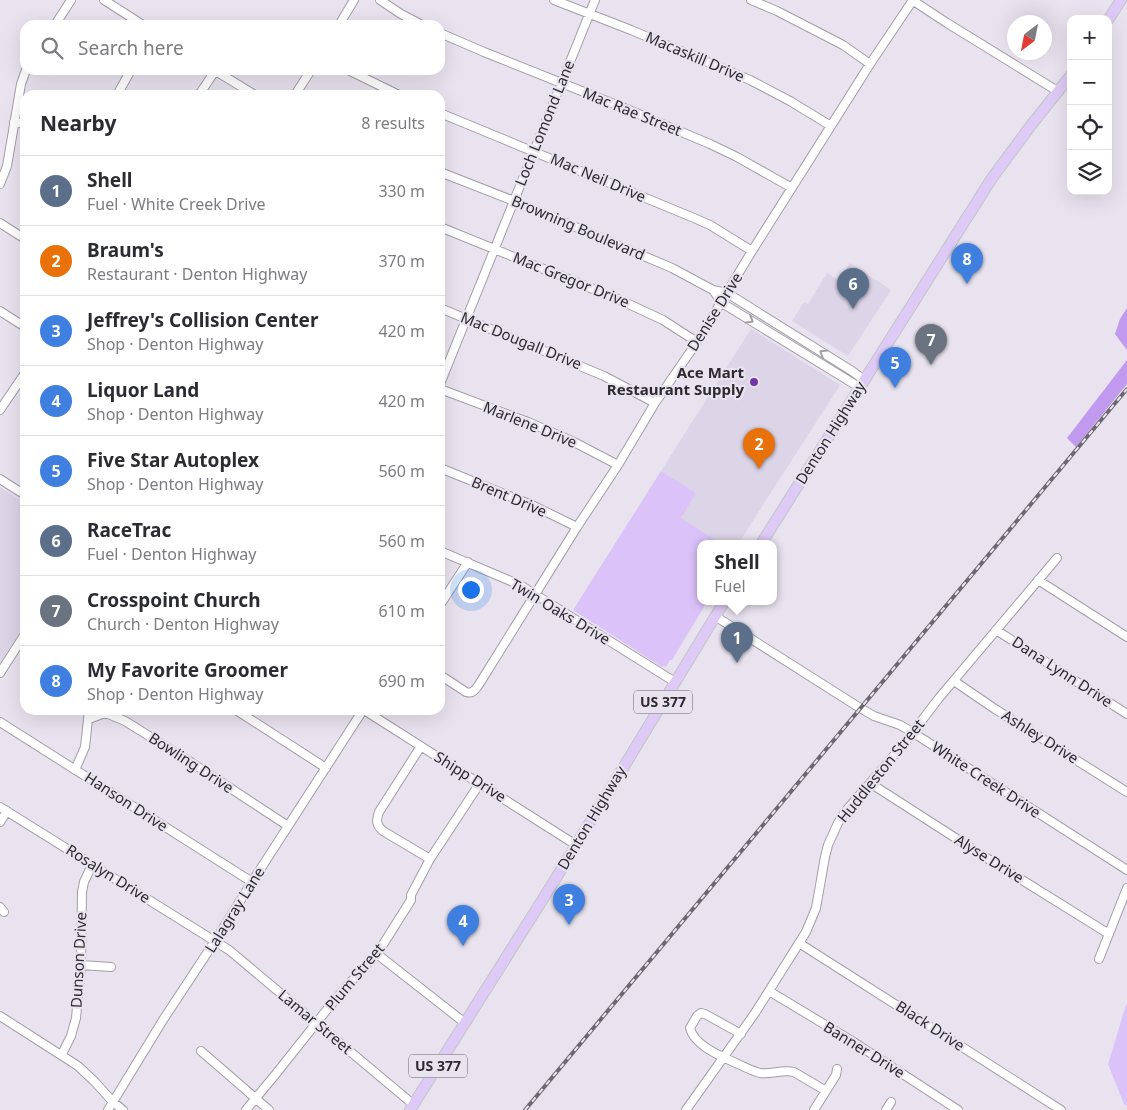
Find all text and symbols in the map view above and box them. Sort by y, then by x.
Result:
north arrow [1007,15,1052,60]
map controls [1067,15,1112,195]
button: + [1067,15,1112,60]
search box [20,20,445,75]
street label: Macaskill Drive [643,26,748,86]
icon: search [38,34,66,62]
text: Search here [78,35,184,61]
street label: Loch Lomond Lane [510,57,578,188]
button: − [1067,60,1112,105]
street label: Mac Rae Street [580,82,685,140]
button: locate [1067,105,1112,150]
text: Nearby [40,109,116,137]
text: 8 results [361,112,425,134]
street label: Mac Neil Drive [548,148,649,206]
button: layers [1067,150,1112,195]
text: Shell [87,167,133,193]
text: 1 [51,180,61,202]
text: 330 m [378,180,425,202]
street label: Browning Boulevard [509,190,648,264]
text: Fuel · White Creek Drive [87,193,266,215]
text: Braum's [87,237,164,263]
pin: 8 [951,243,983,284]
street label: Mac Gregor Drive [510,247,633,312]
text: 2 [51,250,61,272]
text: 370 m [378,250,425,272]
text: Restaurant · Denton Highway [87,263,307,285]
street label: Denise Drive [682,268,746,355]
pin: 6 [837,268,869,309]
text: Jeffrey's Collision Center [87,307,318,333]
street label: Mac Dougall Drive [458,307,585,373]
one-way arrow [744,314,753,323]
text: 3 [51,320,61,342]
text: 420 m [378,320,425,342]
pin: 7 [915,324,947,365]
text: Shop · Denton Highway [87,333,263,355]
pin: 5 [879,347,911,388]
one-way arrow [820,350,829,359]
place label: Ace Mart Restaurant Supply [607,362,744,399]
marker: Ace Mart Restaurant Supply [748,376,760,388]
text: Liquor Land [87,377,199,403]
street label: Denton Highway [790,377,870,488]
text: 4 [51,390,61,412]
text: 420 m [378,390,425,412]
street label: Marlene Drive [481,396,580,452]
text: Shop · Denton Highway [87,403,263,425]
pin: 2 [743,428,775,469]
text: Five Star Autoplex [87,447,259,473]
text: 5 [51,460,61,482]
text: 560 m [378,460,425,482]
street label: Brent Drive [469,471,550,521]
text: Shop · Denton Highway [87,473,263,495]
text: RaceTrac [87,517,171,543]
text: 6 [51,530,61,552]
text: 560 m [378,530,425,552]
popup [697,540,777,605]
text: Fuel · Denton Highway [87,543,256,565]
text: Shell [714,549,760,575]
street label: Twin Oaks Drive [507,573,614,649]
text: Fuel [714,575,746,597]
your location [458,577,484,603]
text: Crosspoint Church [87,587,261,613]
text: 7 [51,600,61,622]
text: 610 m [378,600,425,622]
text: Church · Denton Highway [87,613,279,635]
pin: 1 [721,622,753,663]
street label: Dana Lynn Drive [1008,631,1117,711]
text: My Favorite Groomer [87,657,288,683]
text: 8 [51,670,61,692]
text: 690 m [378,670,425,692]
text: Shop · Denton Highway [87,683,263,705]
road number: US 377 [634,690,692,714]
street label: Ashley Drive [998,705,1083,768]
street label: Huddleston Street [832,714,929,826]
street label: Bowling Drive [145,727,238,797]
street label: White Creek Drive [928,736,1045,822]
street label: Shipp Drive [431,746,510,806]
street label: Denton Highway [552,762,630,873]
street label: Hanson Drive [81,767,172,836]
street label: Alyse Drive [951,829,1028,887]
street label: Rosalyn Drive [63,839,154,907]
street label: Lalagray Lane [200,863,269,956]
pin: 3 [553,884,585,925]
pin: 4 [447,905,479,946]
street label: Dunson Drive [66,911,91,1008]
street label: Plum Street [320,938,389,1014]
street label: Lamar Street [274,984,357,1058]
street label: Black Drive [892,995,969,1055]
street label: Banner Drive [820,1016,909,1082]
road number: US 377 [409,1054,467,1078]

